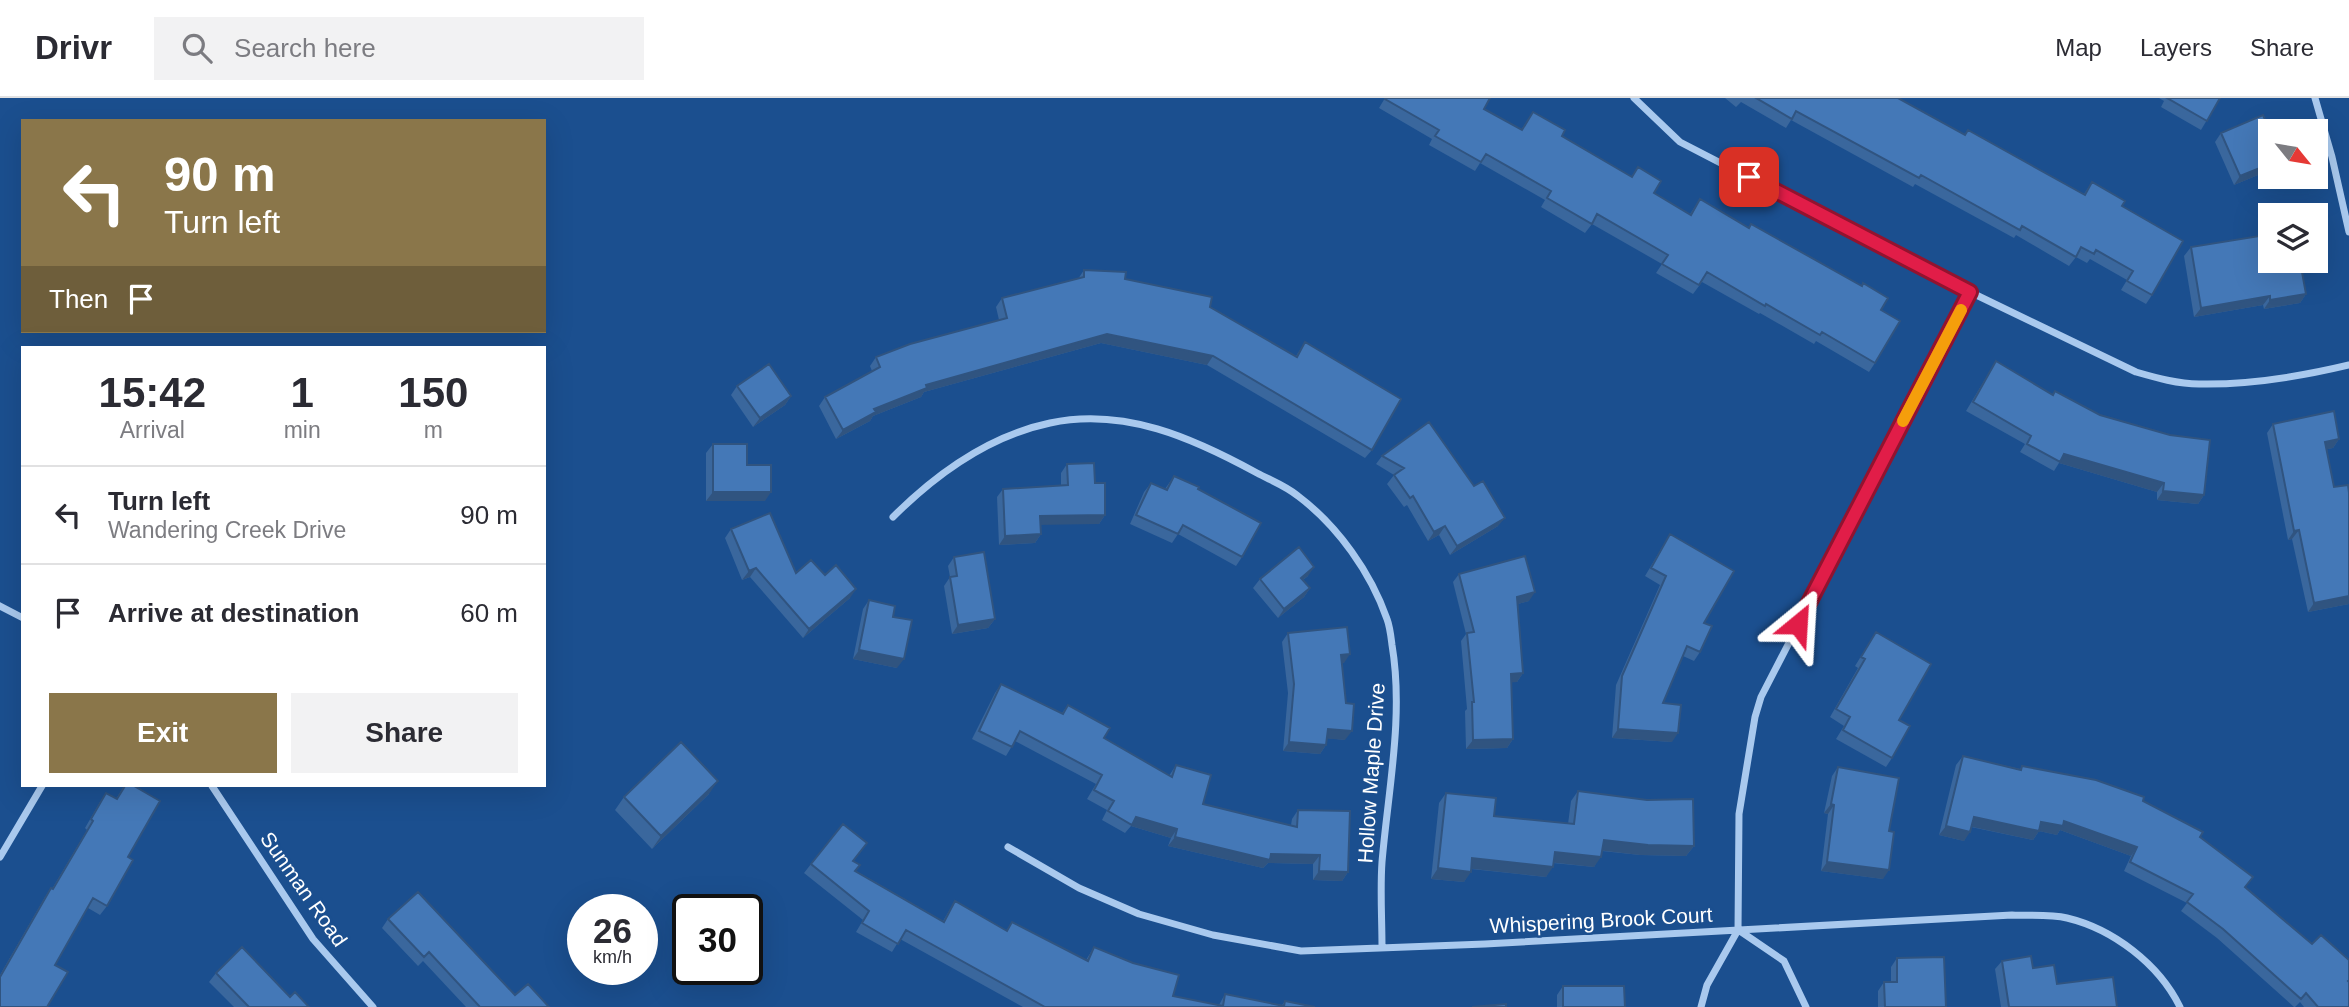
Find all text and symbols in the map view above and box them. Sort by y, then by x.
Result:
search box [154,17,644,80]
text: Drivr [35,29,112,66]
icon: search [178,29,216,67]
text: Search here [234,33,376,63]
text: Map [2055,34,2102,61]
text: Layers [2140,34,2212,61]
text: Share [2250,34,2314,61]
north arrow [2258,119,2328,189]
map controls [2258,119,2328,273]
icon: left [49,147,140,238]
text: 90 m [164,147,276,201]
pin [1719,147,1779,207]
icon: arrive [1730,158,1768,196]
button: layers [2258,203,2328,273]
text: Turn left [164,204,280,240]
icon: arrive [122,280,160,318]
text: Then [49,284,108,314]
text: 15:42 [99,369,206,416]
text: 1 [290,369,314,416]
text: 150 [398,369,468,416]
text: Arrival [120,417,185,443]
text: min [284,417,321,443]
text: m [424,417,443,443]
text: Turn left [108,486,210,516]
icon: left [49,496,87,534]
text: 90 m [460,500,518,530]
text: Wandering Creek Drive [108,517,346,543]
position arrow [1761,587,1835,661]
icon: arrive [49,594,87,632]
text: Arrive at destination [108,598,359,628]
text: 60 m [460,598,518,628]
street label: Hollow Maple Drive [1353,682,1389,864]
button: Exit [49,693,277,773]
button: Share [291,693,518,773]
street label: Sunman Road [256,827,352,951]
speed limit sign: 30 [672,894,763,985]
street label: Whispering Brook Court [1489,903,1713,937]
text: 26 [593,911,632,950]
text: km/h [593,947,632,967]

